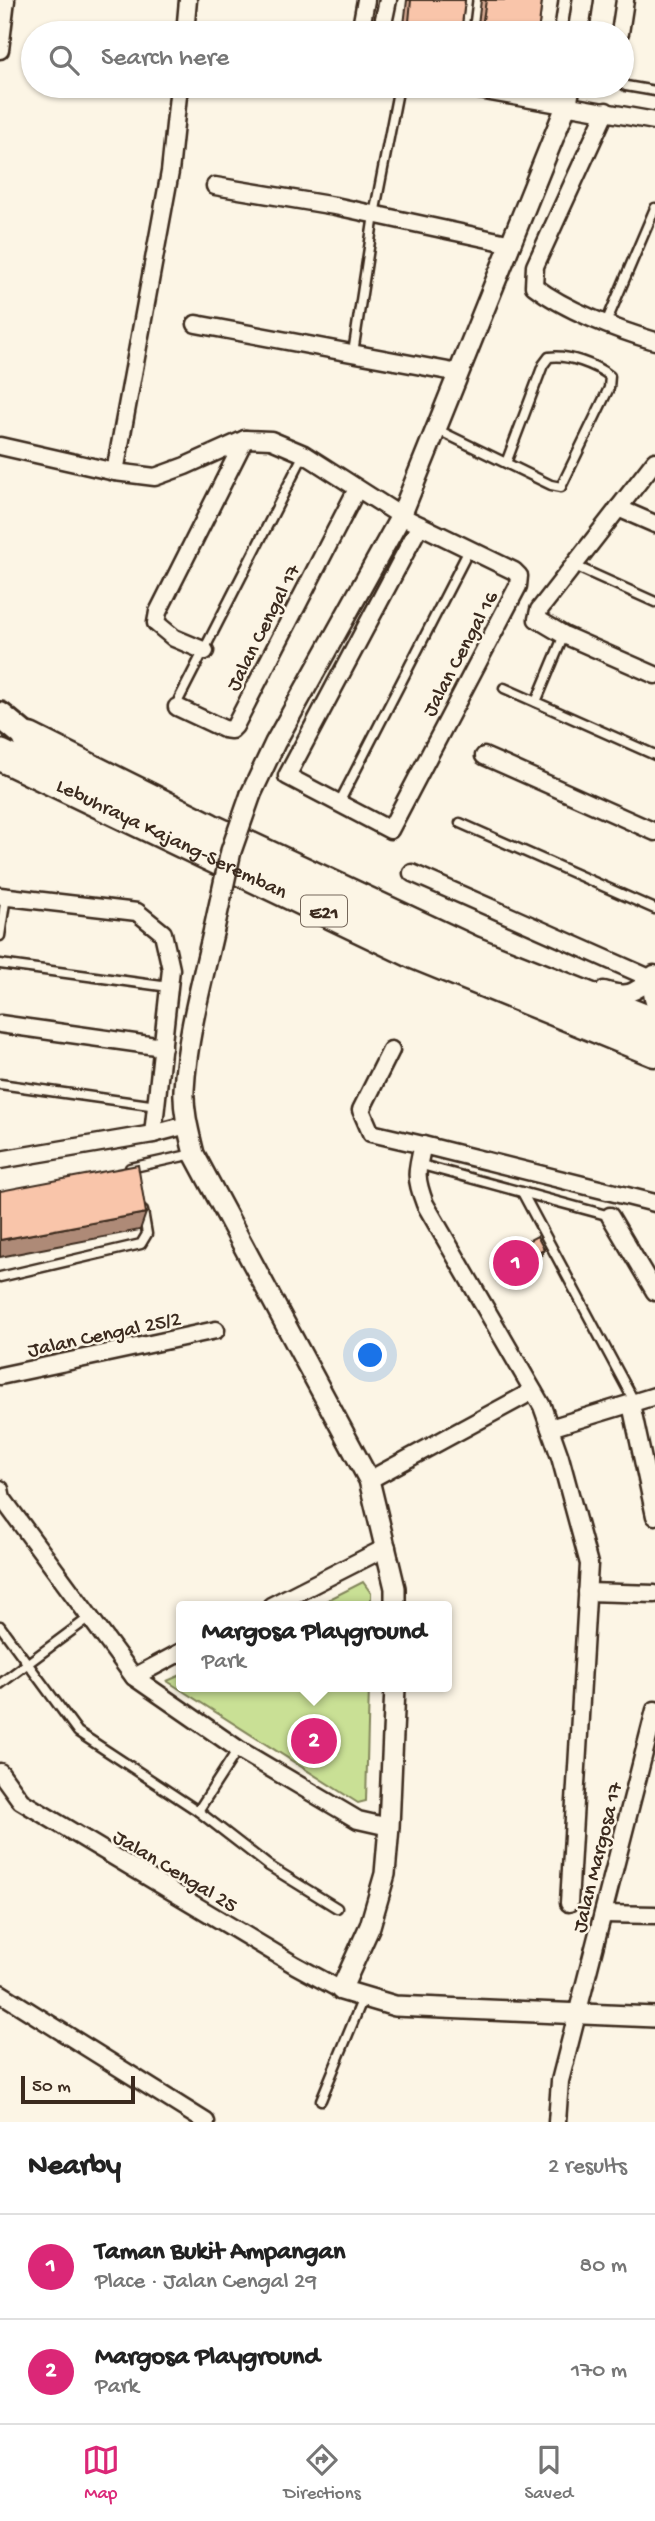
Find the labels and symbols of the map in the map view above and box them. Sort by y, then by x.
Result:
street label: Jalan Cengal 17 [222,560,308,696]
street label: Jalan Cengal 16 [419,587,506,722]
street label: Lebuhraya Kajang-Seremban [51,775,290,906]
road number: E21 [301,896,347,926]
pin: 1 [493,1237,539,1289]
street label: Jalan Cengal 25/2 [26,1308,184,1365]
your location [353,1338,387,1372]
pin: 2 [291,1715,337,1767]
street label: Jalan Margosa 17 [569,1779,630,1936]
street label: Jalan Cengal 25 [107,1826,241,1920]
scale bar [21,2073,135,2105]

